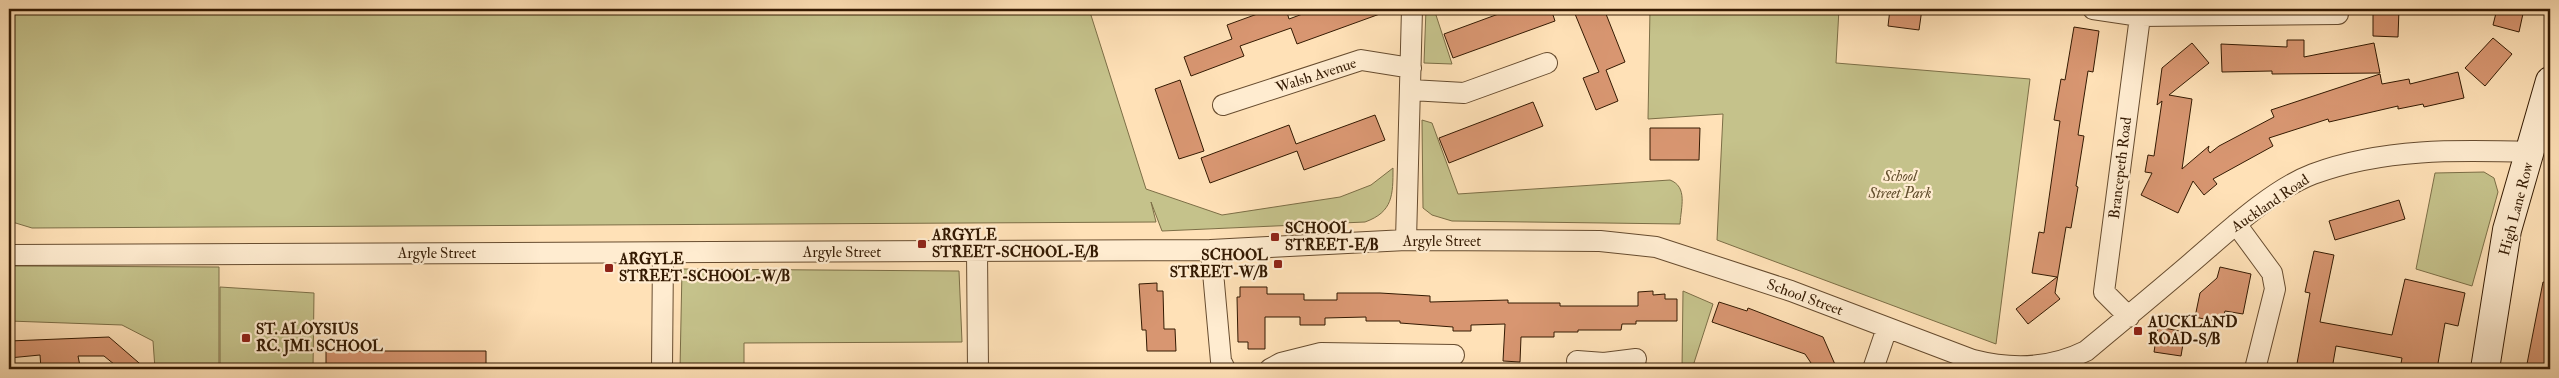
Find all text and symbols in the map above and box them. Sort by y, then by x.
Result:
street label: Walsh Avenue [1273,54,1359,98]
street label: Brancepeth Road [2105,115,2137,220]
street label: High Lane Row [2495,160,2538,258]
park label: School Street Park [1868,167,1931,203]
street label: Auckland Road [2227,170,2313,237]
place label: SCHOOL STREET-E/B [1285,219,1379,255]
place label: ARGYLE STREET-SCHOOL-E/B [931,226,1099,262]
marker: SCHOOL STREET-E/B [1269,231,1281,243]
street label: Argyle Street [1402,232,1481,251]
marker: ARGYLE STREET-SCHOOL-E/B [916,238,928,250]
street label: Argyle Street [802,243,881,262]
street label: Argyle Street [397,244,476,263]
place label: SCHOOL STREET-W/B [1170,246,1268,282]
place label: ARGYLE STREET-SCHOOL-W/B [618,250,790,286]
marker: SCHOOL STREET-W/B [1272,258,1284,270]
marker: ARGYLE STREET-SCHOOL-W/B [603,262,615,274]
street label: School Street [1764,275,1846,320]
place label: AUCKLAND ROAD-S/B [2147,313,2237,349]
place label: ST. ALOYSIUS RC. JMI. SCHOOL [256,320,383,357]
marker: AUCKLAND ROAD-S/B [2132,325,2144,337]
marker: ST. ALOYSIUS RC. JMI. SCHOOL [240,332,252,344]

